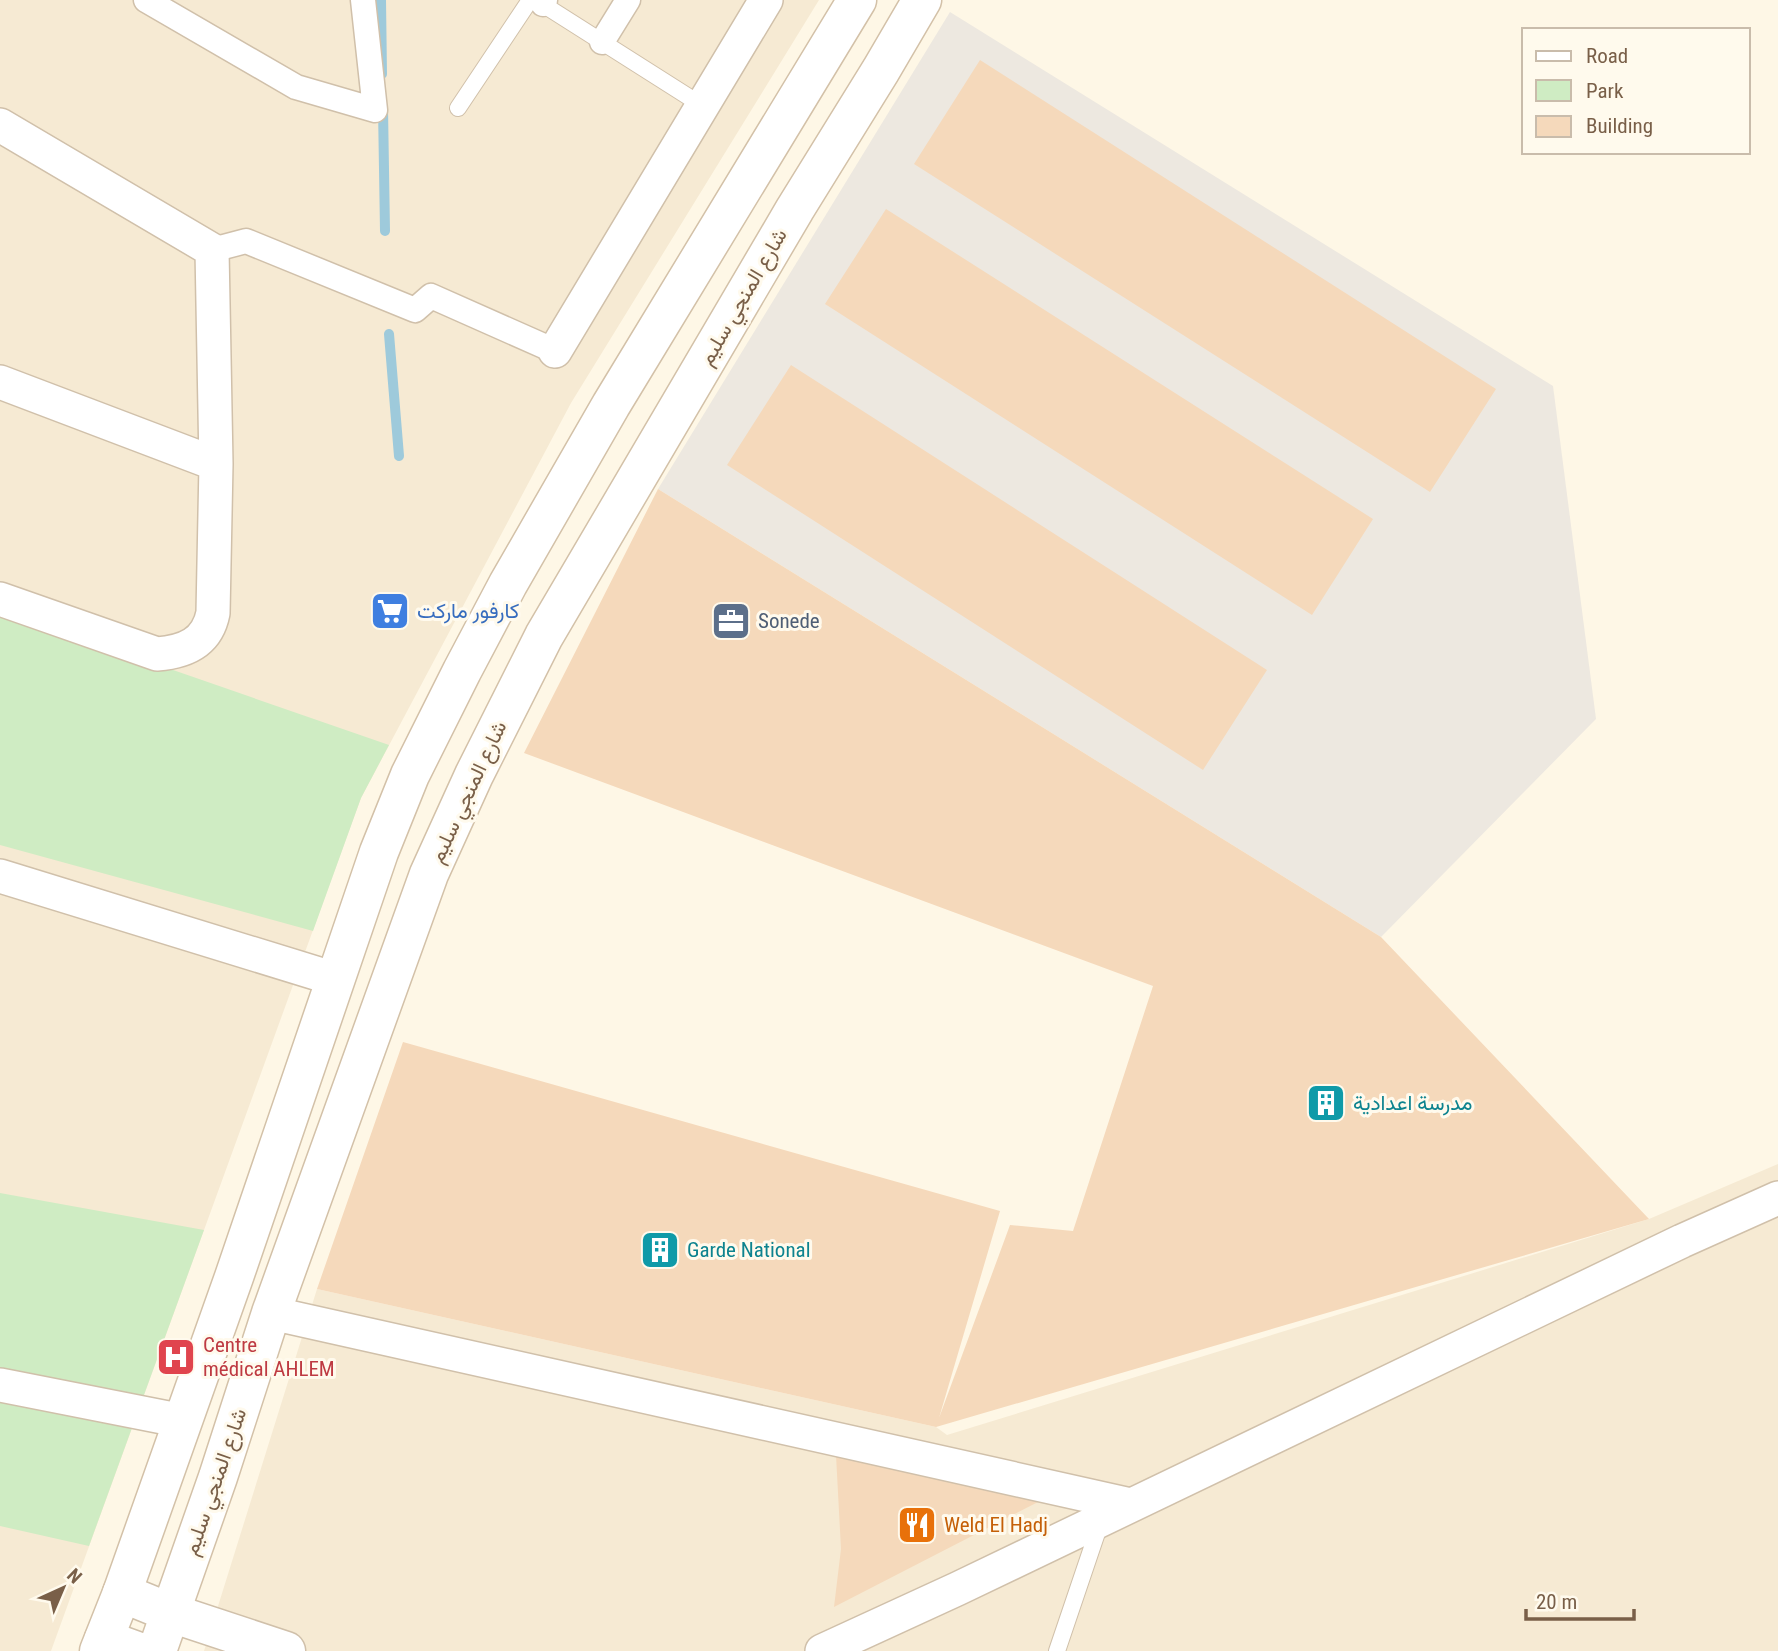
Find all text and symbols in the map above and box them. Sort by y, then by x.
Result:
legend [1522,28,1750,154]
text: Road [1586,44,1628,68]
text: Park [1586,79,1624,103]
text: Building [1586,114,1653,138]
street label: شارع المنجي سليم [694,224,796,372]
supermarket icon: كارفور ماركت [369,590,411,632]
place label: كارفور ماركت [417,599,519,624]
office icon: Sonede [710,600,752,642]
place label: Sonede [758,609,820,633]
street label: شارع المنجي سليم [425,717,516,869]
building icon: مدرسة اعدادية [1305,1082,1347,1124]
place label: مدرسة اعدادية [1353,1091,1473,1116]
building icon: Garde National [639,1229,681,1271]
place label: Garde National [687,1238,810,1262]
place label: Centre médical AHLEM [203,1333,335,1381]
hospital icon: Centre médical AHLEM [155,1336,197,1378]
street label: شارع المنجي سليم [179,1405,256,1560]
restaurant icon: Weld El Hadj [896,1504,938,1546]
place label: Weld El Hadj [944,1513,1048,1537]
north arrow [28,1553,98,1623]
text: N [62,1564,87,1588]
scale bar [1526,1578,1634,1622]
text: 20 m [1536,1590,1577,1614]

